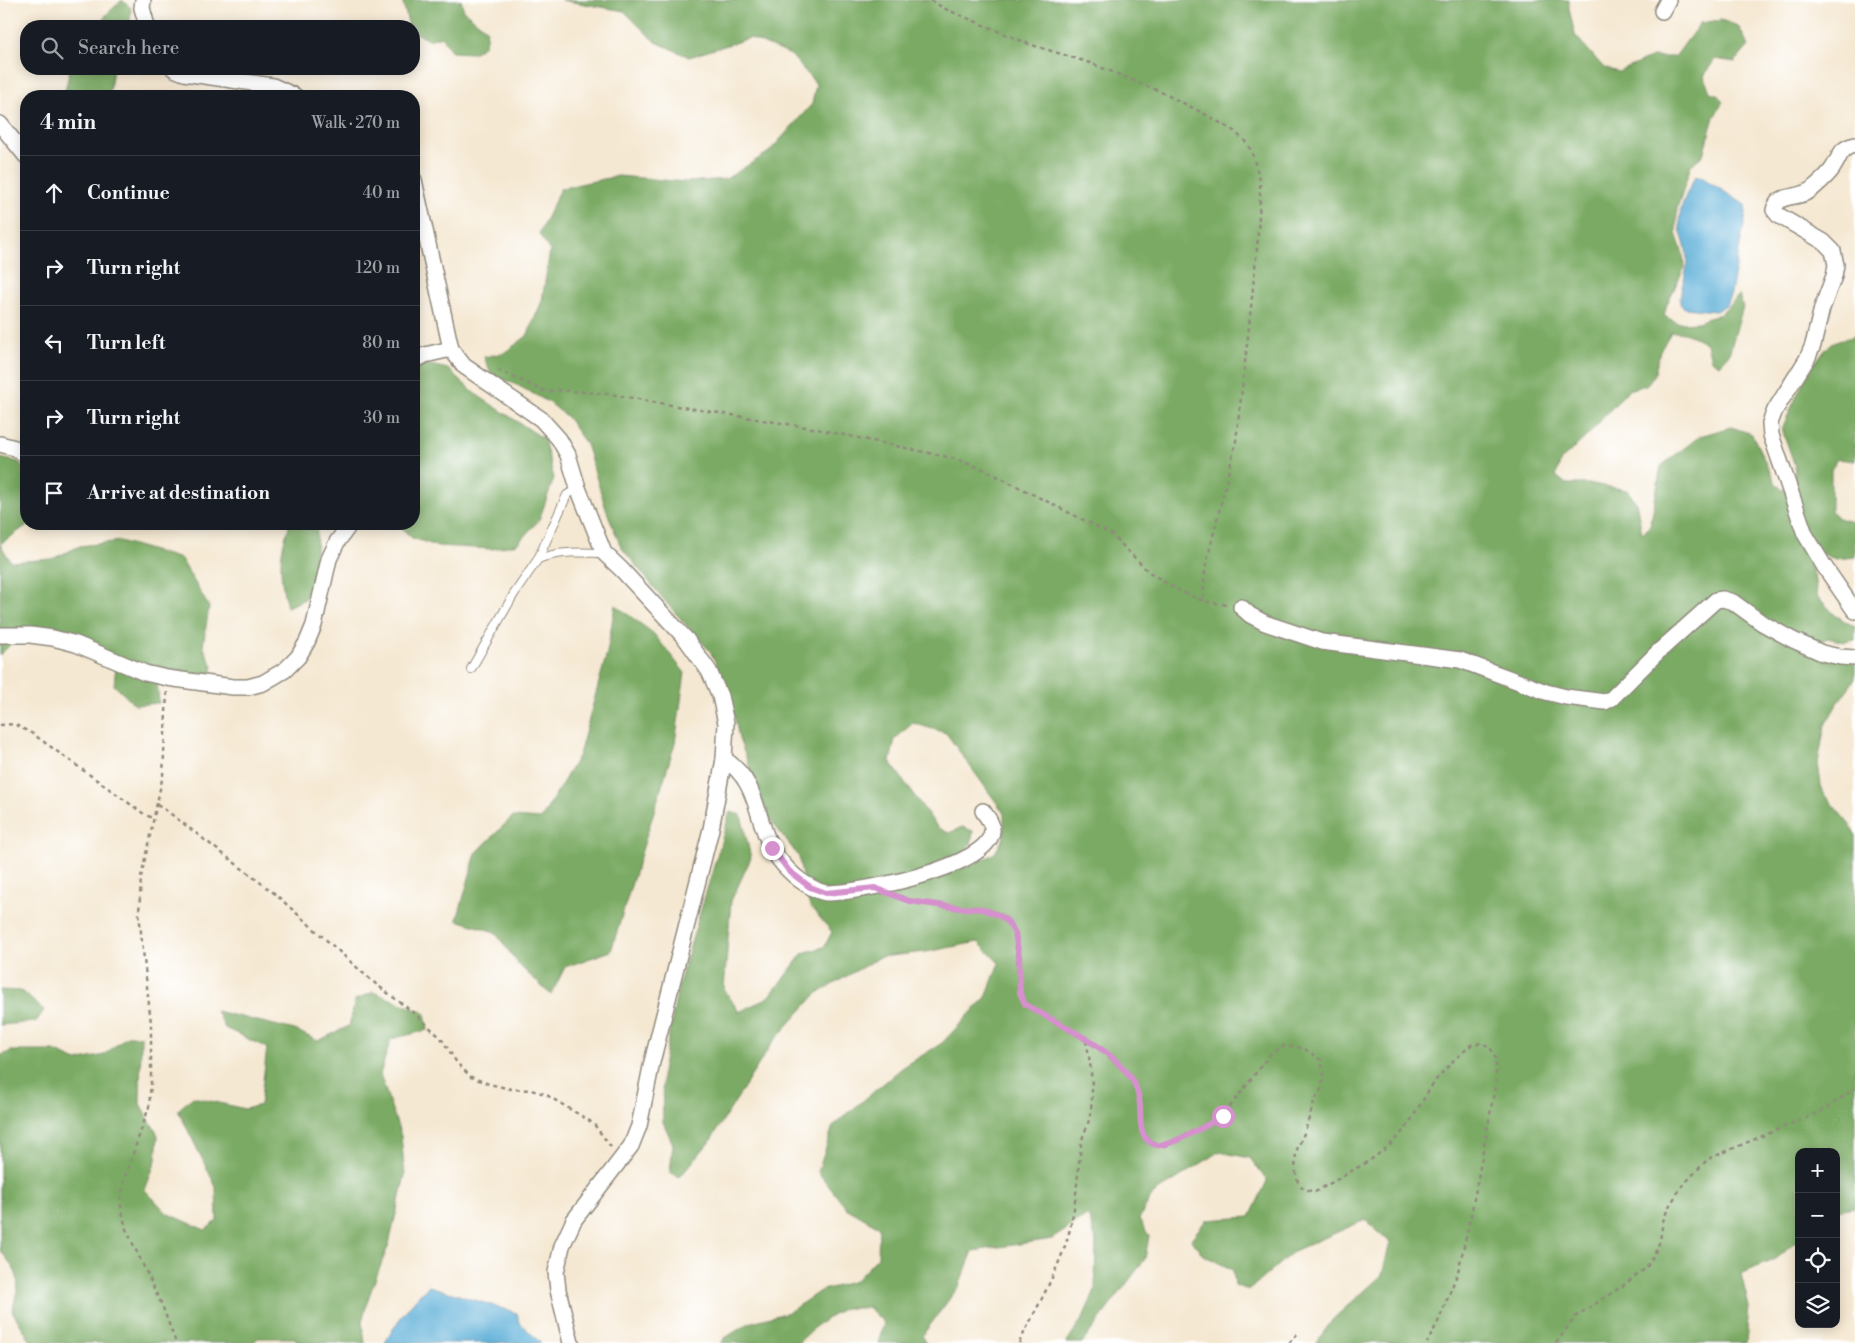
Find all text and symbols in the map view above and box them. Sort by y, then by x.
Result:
search box [20,20,420,75]
icon: search [38,34,66,62]
text: Search here [78,36,179,60]
text: 4 min [40,110,96,136]
text: Walk · 270 m [311,113,400,133]
icon: ahead [40,179,68,207]
text: Continue [87,181,170,205]
text: 40 m [363,183,400,203]
icon: right [40,254,68,282]
text: Turn right [87,256,180,280]
text: 120 m [356,258,400,278]
icon: left [40,329,68,357]
text: Turn left [87,331,166,355]
text: 80 m [362,333,400,353]
icon: right [40,404,68,432]
text: Turn right [87,406,180,430]
text: 30 m [363,408,400,428]
icon: arrive [40,479,68,507]
text: Arrive at destination [87,481,270,505]
route end [761,837,784,860]
route start [1212,1105,1235,1128]
map controls [1795,1148,1840,1328]
button: + [1795,1148,1840,1193]
button: − [1795,1193,1840,1238]
button: locate [1795,1238,1840,1283]
button: layers [1795,1283,1840,1328]

